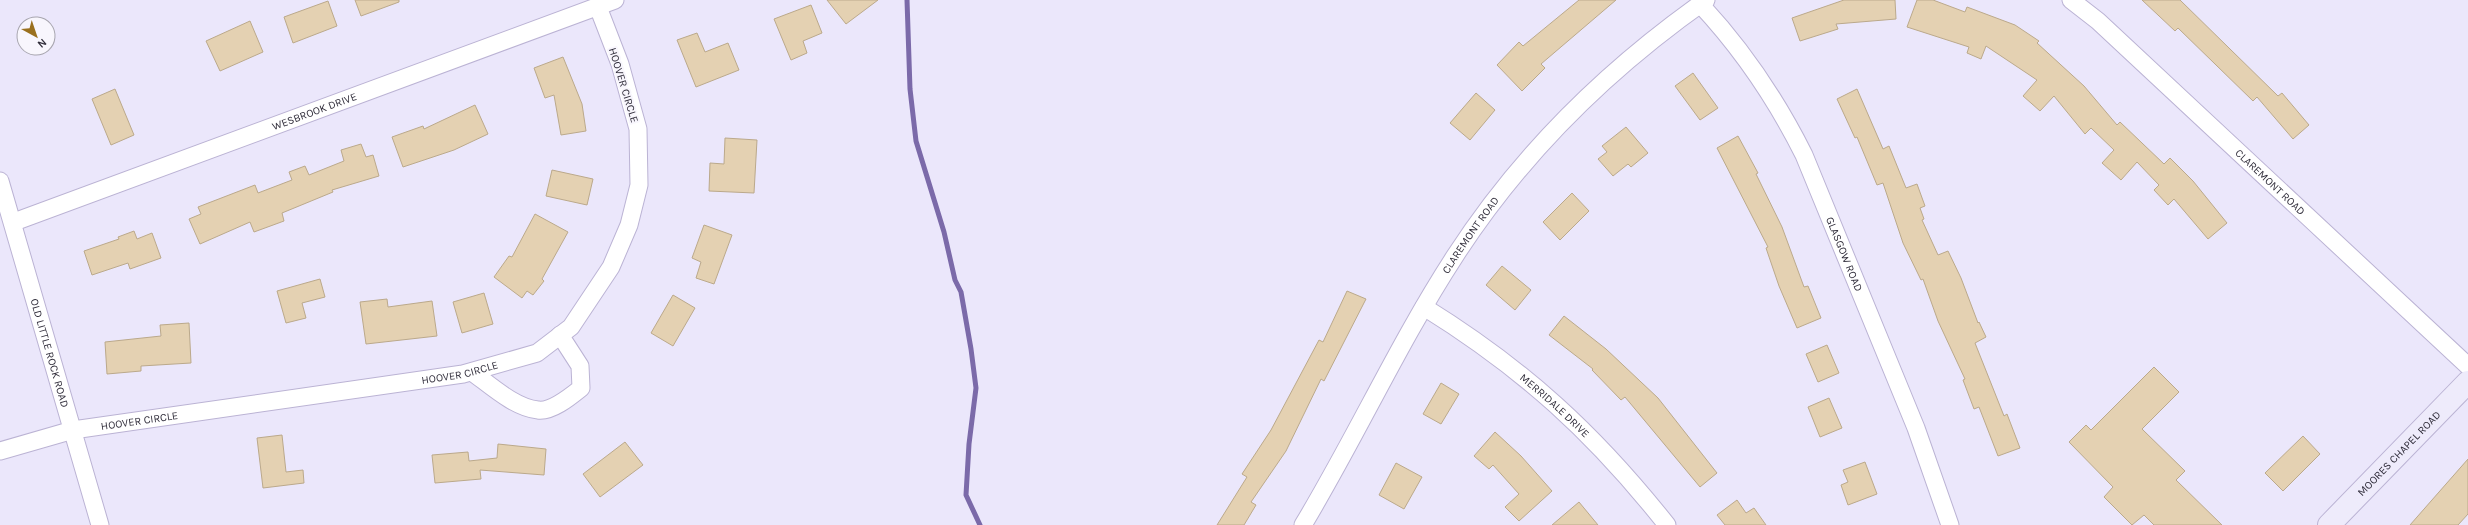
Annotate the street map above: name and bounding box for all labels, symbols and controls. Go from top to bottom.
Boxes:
north arrow [16,16,56,56]
text: N [35,36,49,51]
street label: HOOVER CIRCLE [606,46,641,124]
street label: WESBROOK DRIVE [270,90,358,133]
street label: CLAREMONT ROAD [2233,146,2308,218]
street label: CLAREMONT ROAD [1439,194,1502,276]
street label: GLASGOW ROAD [1823,215,1865,293]
street label: OLD LITTLE ROCK ROAD [28,297,71,409]
street label: HOOVER CIRCLE [421,358,500,387]
street label: MERRIDALE DRIVE [1517,371,1592,440]
street label: MOORES CHAPEL ROAD [2355,408,2443,499]
street label: HOOVER CIRCLE [100,409,179,433]

